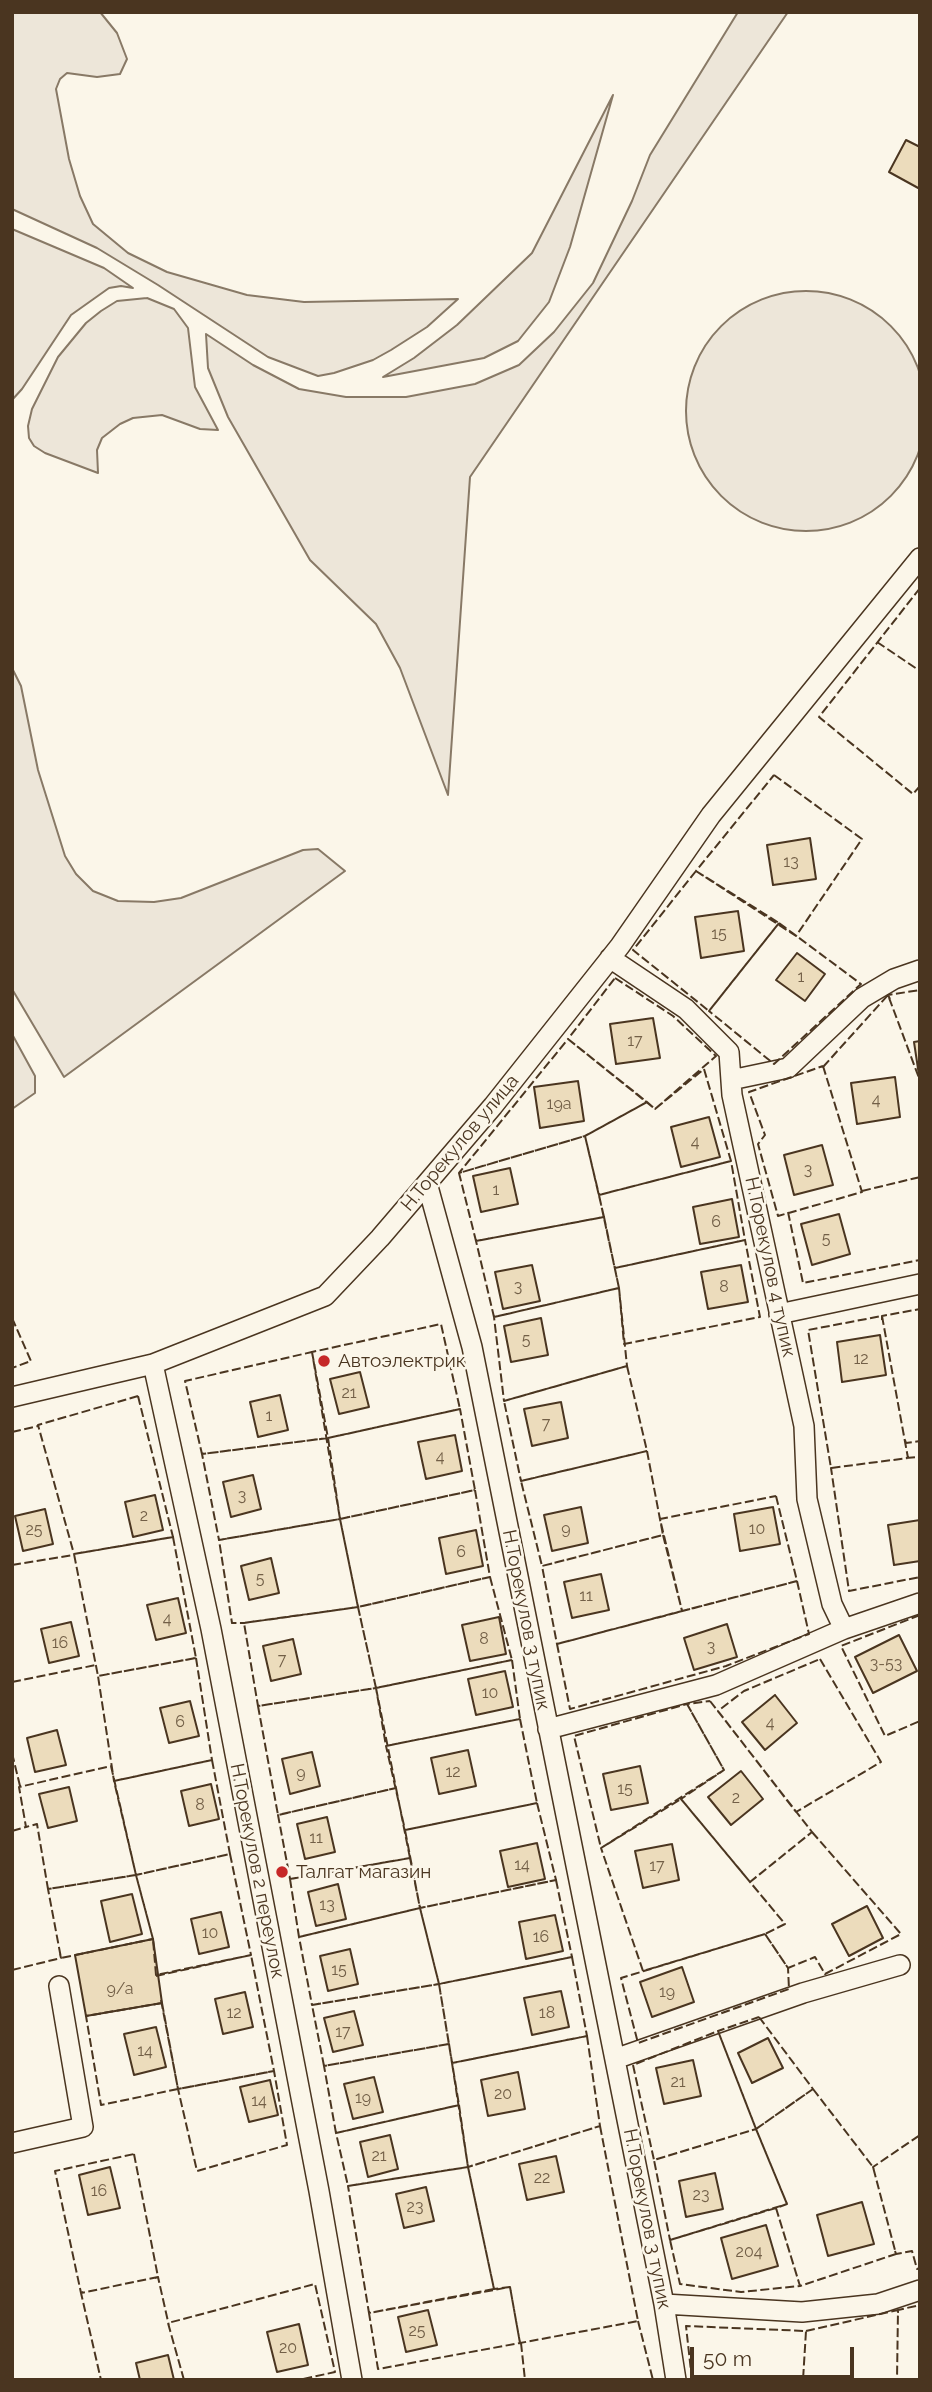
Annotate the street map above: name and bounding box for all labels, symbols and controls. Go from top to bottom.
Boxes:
house number: 13 [783,852,799,872]
house number: 15 [711,924,727,944]
house number: 1 [798,967,804,987]
house number: 17 [627,1031,643,1051]
street label: Н.Торекулов улица [396,1070,524,1216]
house number: 4 [872,1090,880,1110]
house number: 19а [547,1094,571,1114]
house number: 4 [691,1132,699,1152]
house number: 3 [804,1160,812,1180]
street label: Н.Торекулов 4 тупик [740,1175,800,1359]
house number: 1 [493,1180,499,1200]
house number: 6 [711,1212,721,1232]
house number: 5 [822,1229,830,1249]
house number: 3 [514,1277,522,1297]
house number: 8 [719,1277,729,1297]
house number: 5 [522,1330,530,1350]
house number: 12 [853,1349,869,1369]
place label: Автоэлектрик [338,1350,466,1372]
marker: Автоэлектрик [316,1353,332,1369]
house number: 21 [341,1383,357,1403]
house number: 1 [266,1406,272,1426]
house number: 7 [542,1414,550,1434]
house number: 4 [436,1447,444,1467]
house number: 3 [238,1486,246,1506]
house number: 2 [140,1506,148,1526]
house number: 9 [561,1519,571,1539]
house number: 10 [749,1519,765,1539]
house number: 25 [25,1520,43,1540]
street label: Н.Торекулов 3 тупик [497,1528,555,1712]
house number: 6 [456,1542,466,1562]
house number: 5 [256,1569,264,1589]
house number: 11 [579,1586,593,1606]
house number: 4 [163,1609,171,1629]
house number: 8 [479,1629,489,1649]
house number: 16 [52,1633,68,1653]
house number: 3 [707,1637,715,1657]
house number: 7 [278,1650,286,1670]
house number: 3-53 [870,1654,902,1674]
house number: 10 [482,1683,498,1703]
house number: 6 [175,1712,185,1732]
house number: 4 [766,1713,774,1733]
street label: Н.Торекулов 2 переулок [225,1761,289,1981]
house number: 12 [445,1762,461,1782]
house number: 9 [296,1763,306,1783]
house number: 15 [617,1779,633,1799]
house number: 2 [732,1788,740,1808]
house number: 8 [195,1795,205,1815]
house number: 11 [309,1828,323,1848]
house number: 14 [514,1855,530,1875]
house number: 17 [649,1856,665,1876]
place label: Талгат магазин [296,1861,431,1883]
marker: Талгат магазин [274,1864,290,1880]
house number: 13 [319,1895,335,1915]
house number: 10 [202,1923,218,1943]
house number: 16 [533,1927,549,1947]
house number: 15 [331,1960,347,1980]
house number: 9/а [106,1979,134,1999]
house number: 19 [659,1982,675,2002]
house number: 12 [226,2003,242,2023]
house number: 18 [539,2003,555,2023]
house number: 17 [335,2022,351,2042]
house number: 14 [137,2041,153,2061]
house number: 21 [670,2072,686,2092]
house number: 20 [494,2084,512,2104]
house number: 19 [355,2088,371,2108]
house number: 14 [251,2091,267,2111]
street label: Н.Торекулов 3 тупик [618,2127,676,2311]
house number: 21 [371,2146,387,2166]
house number: 22 [534,2168,550,2188]
house number: 16 [91,2181,107,2201]
house number: 23 [693,2185,709,2205]
house number: 23 [407,2197,423,2217]
house number: 204 [736,2242,762,2262]
house number: 25 [408,2321,426,2341]
scale bar [694,2332,858,2376]
house number: 20 [279,2338,297,2358]
text: 50 m [703,2346,752,2371]

